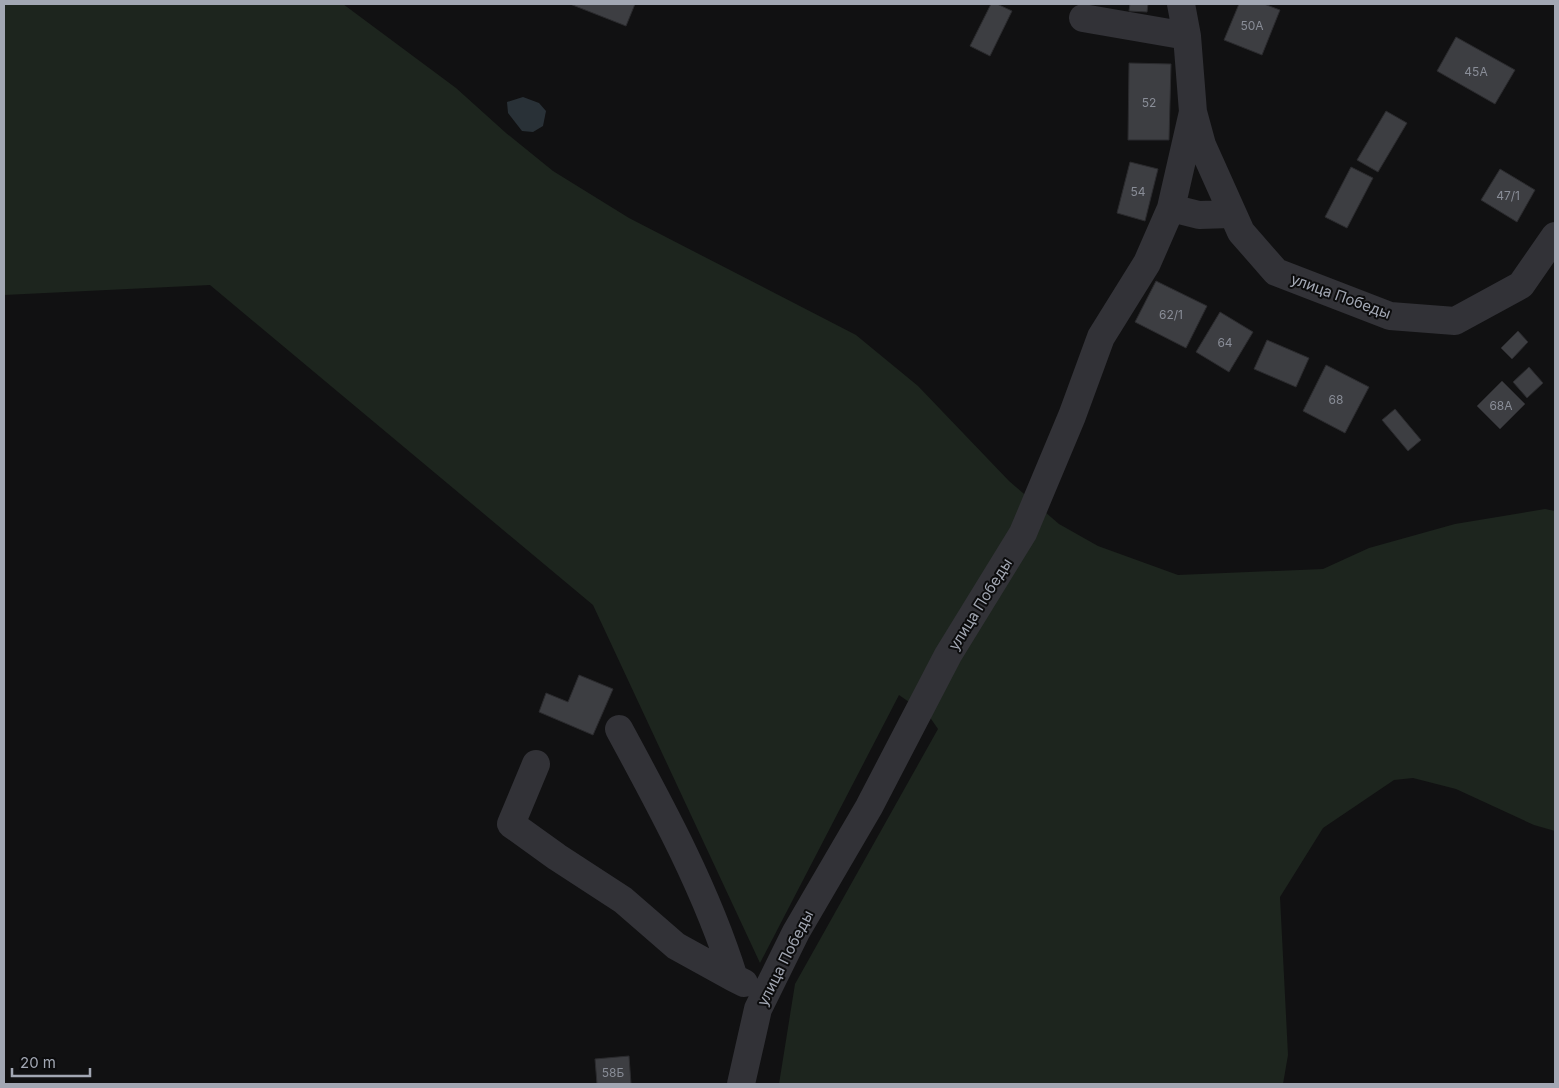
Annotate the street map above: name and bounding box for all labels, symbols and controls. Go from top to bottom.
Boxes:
house number: 50А [1240,18,1264,33]
house number: 45А [1464,64,1488,79]
house number: 52 [1142,95,1156,110]
house number: 54 [1130,184,1146,199]
house number: 47/1 [1496,188,1520,203]
street label: улица Победы [1288,269,1394,323]
house number: 62/1 [1159,307,1183,322]
house number: 64 [1217,335,1233,350]
house number: 68 [1329,392,1343,407]
house number: 68А [1489,398,1513,413]
street label: улица Победы [944,554,1016,654]
street label: улица Победы [753,907,817,1009]
scale bar [12,1046,90,1078]
text: 20 m [20,1053,56,1072]
house number: 58Б [602,1065,624,1080]

